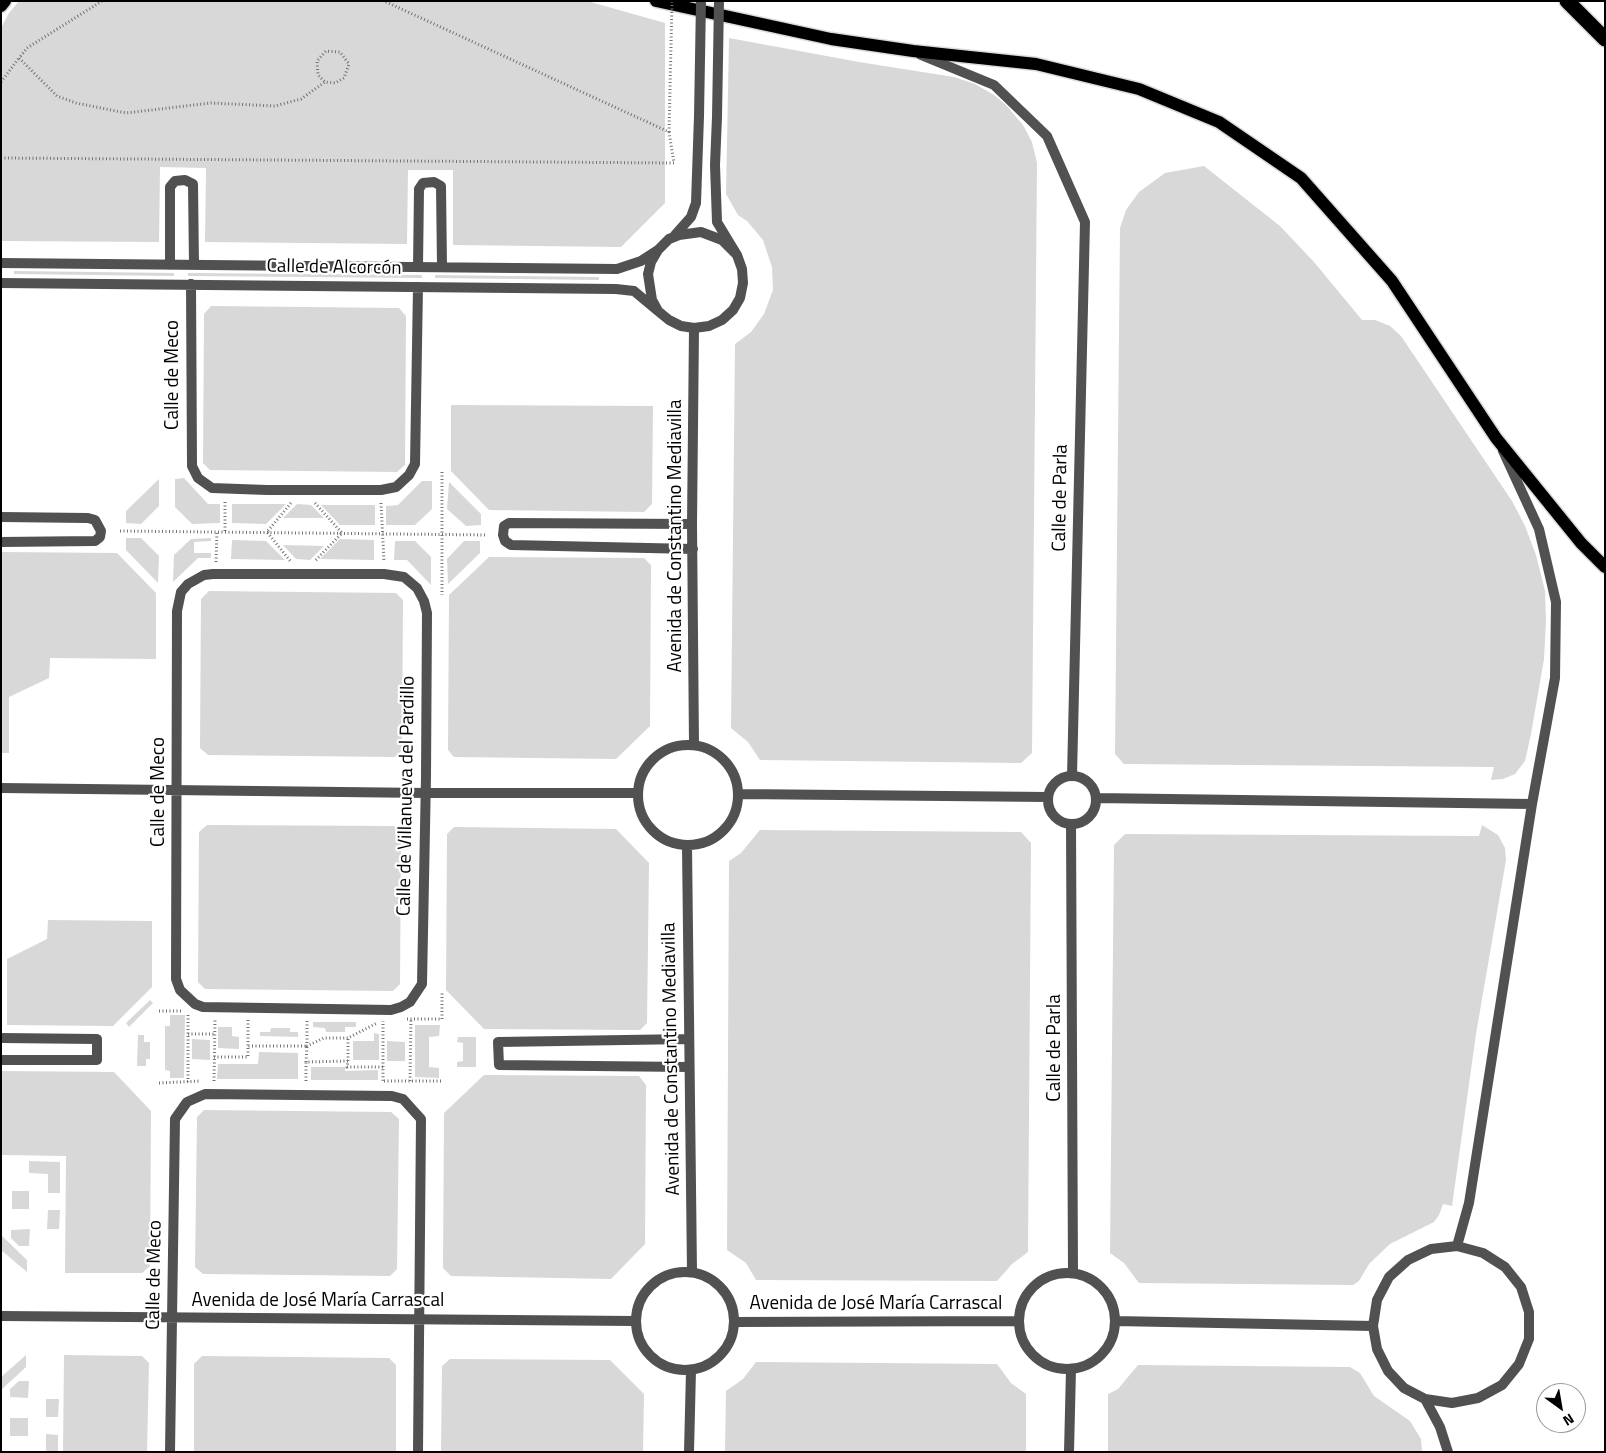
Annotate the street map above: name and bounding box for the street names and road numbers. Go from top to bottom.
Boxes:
street label: Calle de Alcorcón [266,255,402,281]
street label: Calle de Meco [162,320,184,430]
street label: Avenida de Constantino Mediavilla [665,400,687,672]
street label: Calle de Parla [1049,444,1073,552]
street label: Calle de Villanueva del Pardillo [394,676,420,916]
street label: Calle de Meco [148,737,170,847]
street label: Avenida de Constantino Mediavilla [658,922,686,1196]
street label: Calle de Parla [1044,994,1066,1102]
street label: Calle de Meco [143,1220,167,1330]
street label: Avenida de José María Carrascal [192,1290,444,1312]
street label: Avenida de José María Carrascal [750,1293,1002,1315]

